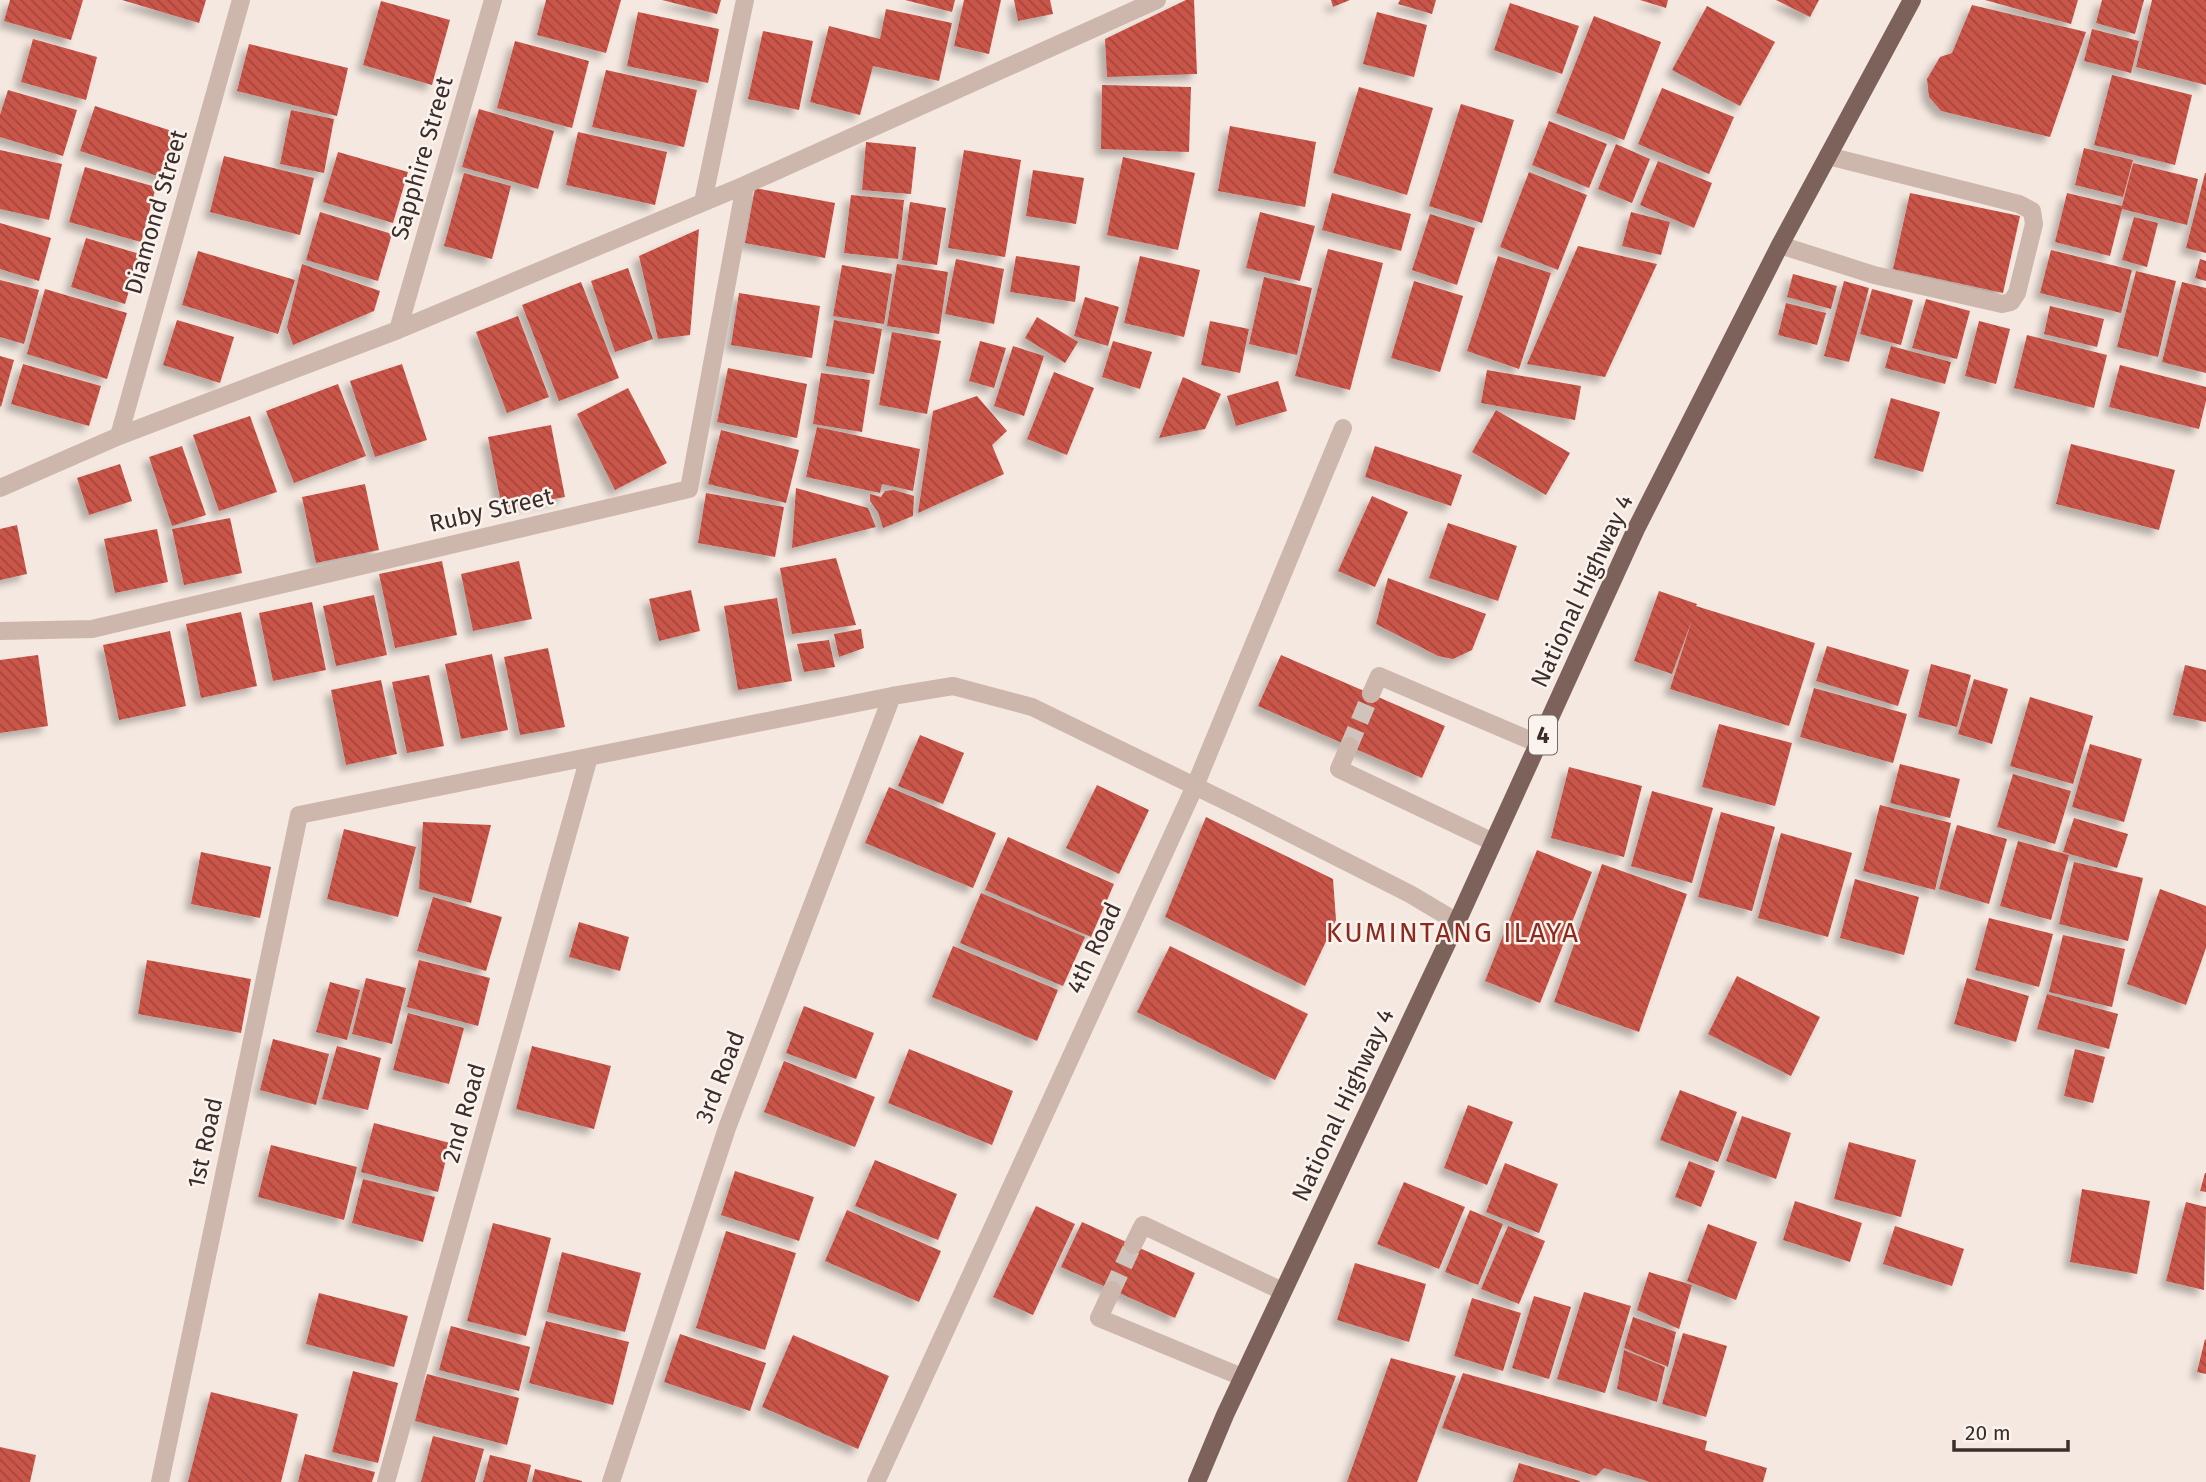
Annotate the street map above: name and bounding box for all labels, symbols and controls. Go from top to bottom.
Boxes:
street label: Sapphire Street [385,73,459,243]
street label: Diamond Street [119,126,193,297]
street label: Ruby Street [426,482,556,538]
street label: National Highway 4 [1525,490,1639,692]
road number: 4 [1529,716,1557,754]
street label: 4th Road [1061,898,1127,998]
district label: KUMINTANG ILAYA [1326,916,1580,949]
street label: National Highway 4 [1286,1004,1400,1206]
street label: 3rd Road [690,1027,750,1127]
street label: 2nd Road [436,1060,492,1166]
street label: 1st Road [182,1095,228,1191]
scale bar [1954,1408,2068,1452]
text: 20 m [1965,1420,2011,1446]

